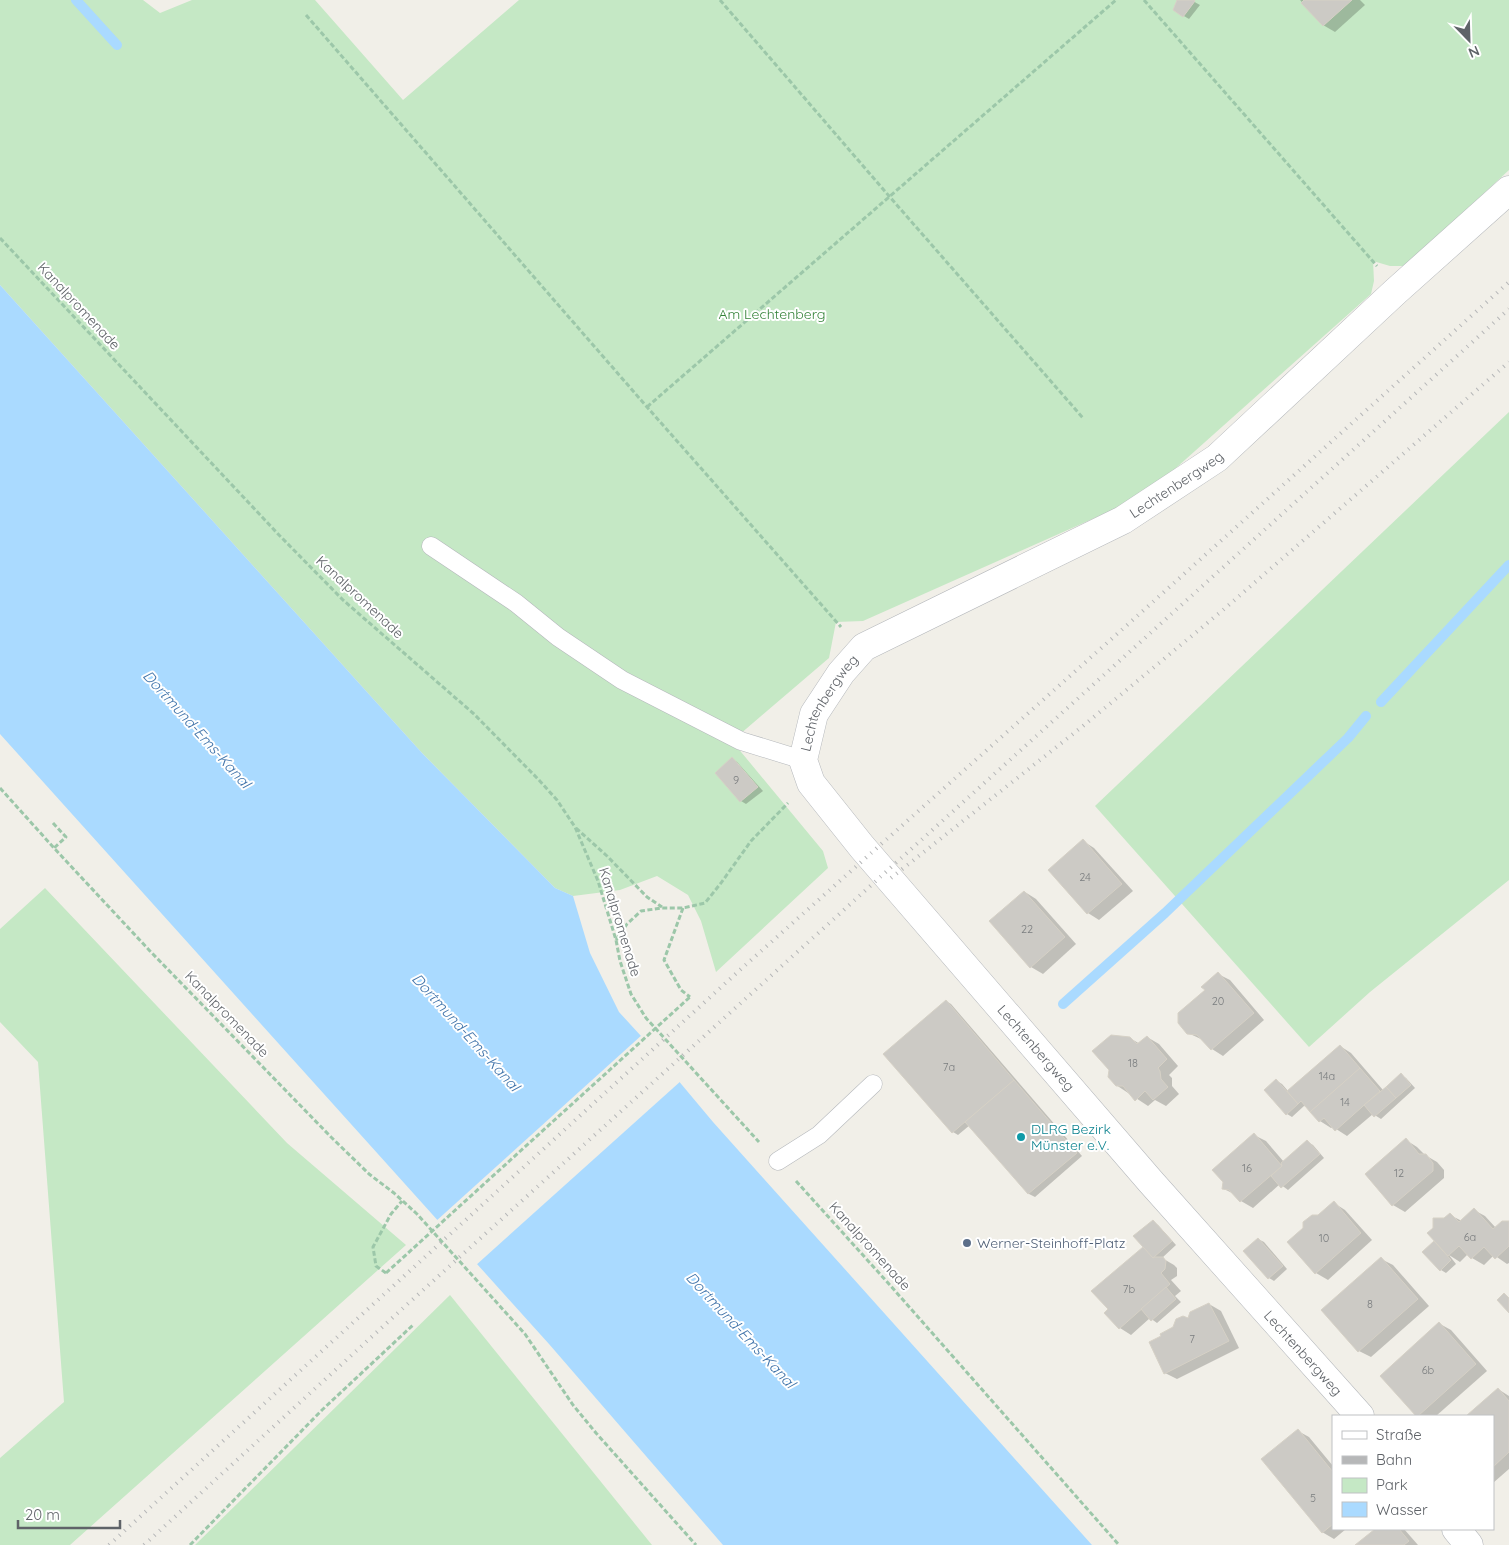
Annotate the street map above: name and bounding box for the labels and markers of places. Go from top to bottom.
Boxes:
place label: DLRG Bezirk Münster e.V. [1031,1120,1111,1154]
marker: DLRG Bezirk Münster e.V. [1015,1131,1027,1143]
place label: Werner-Steinhoff-Platz [977,1234,1126,1252]
marker: Werner-Steinhoff-Platz [961,1237,973,1249]

